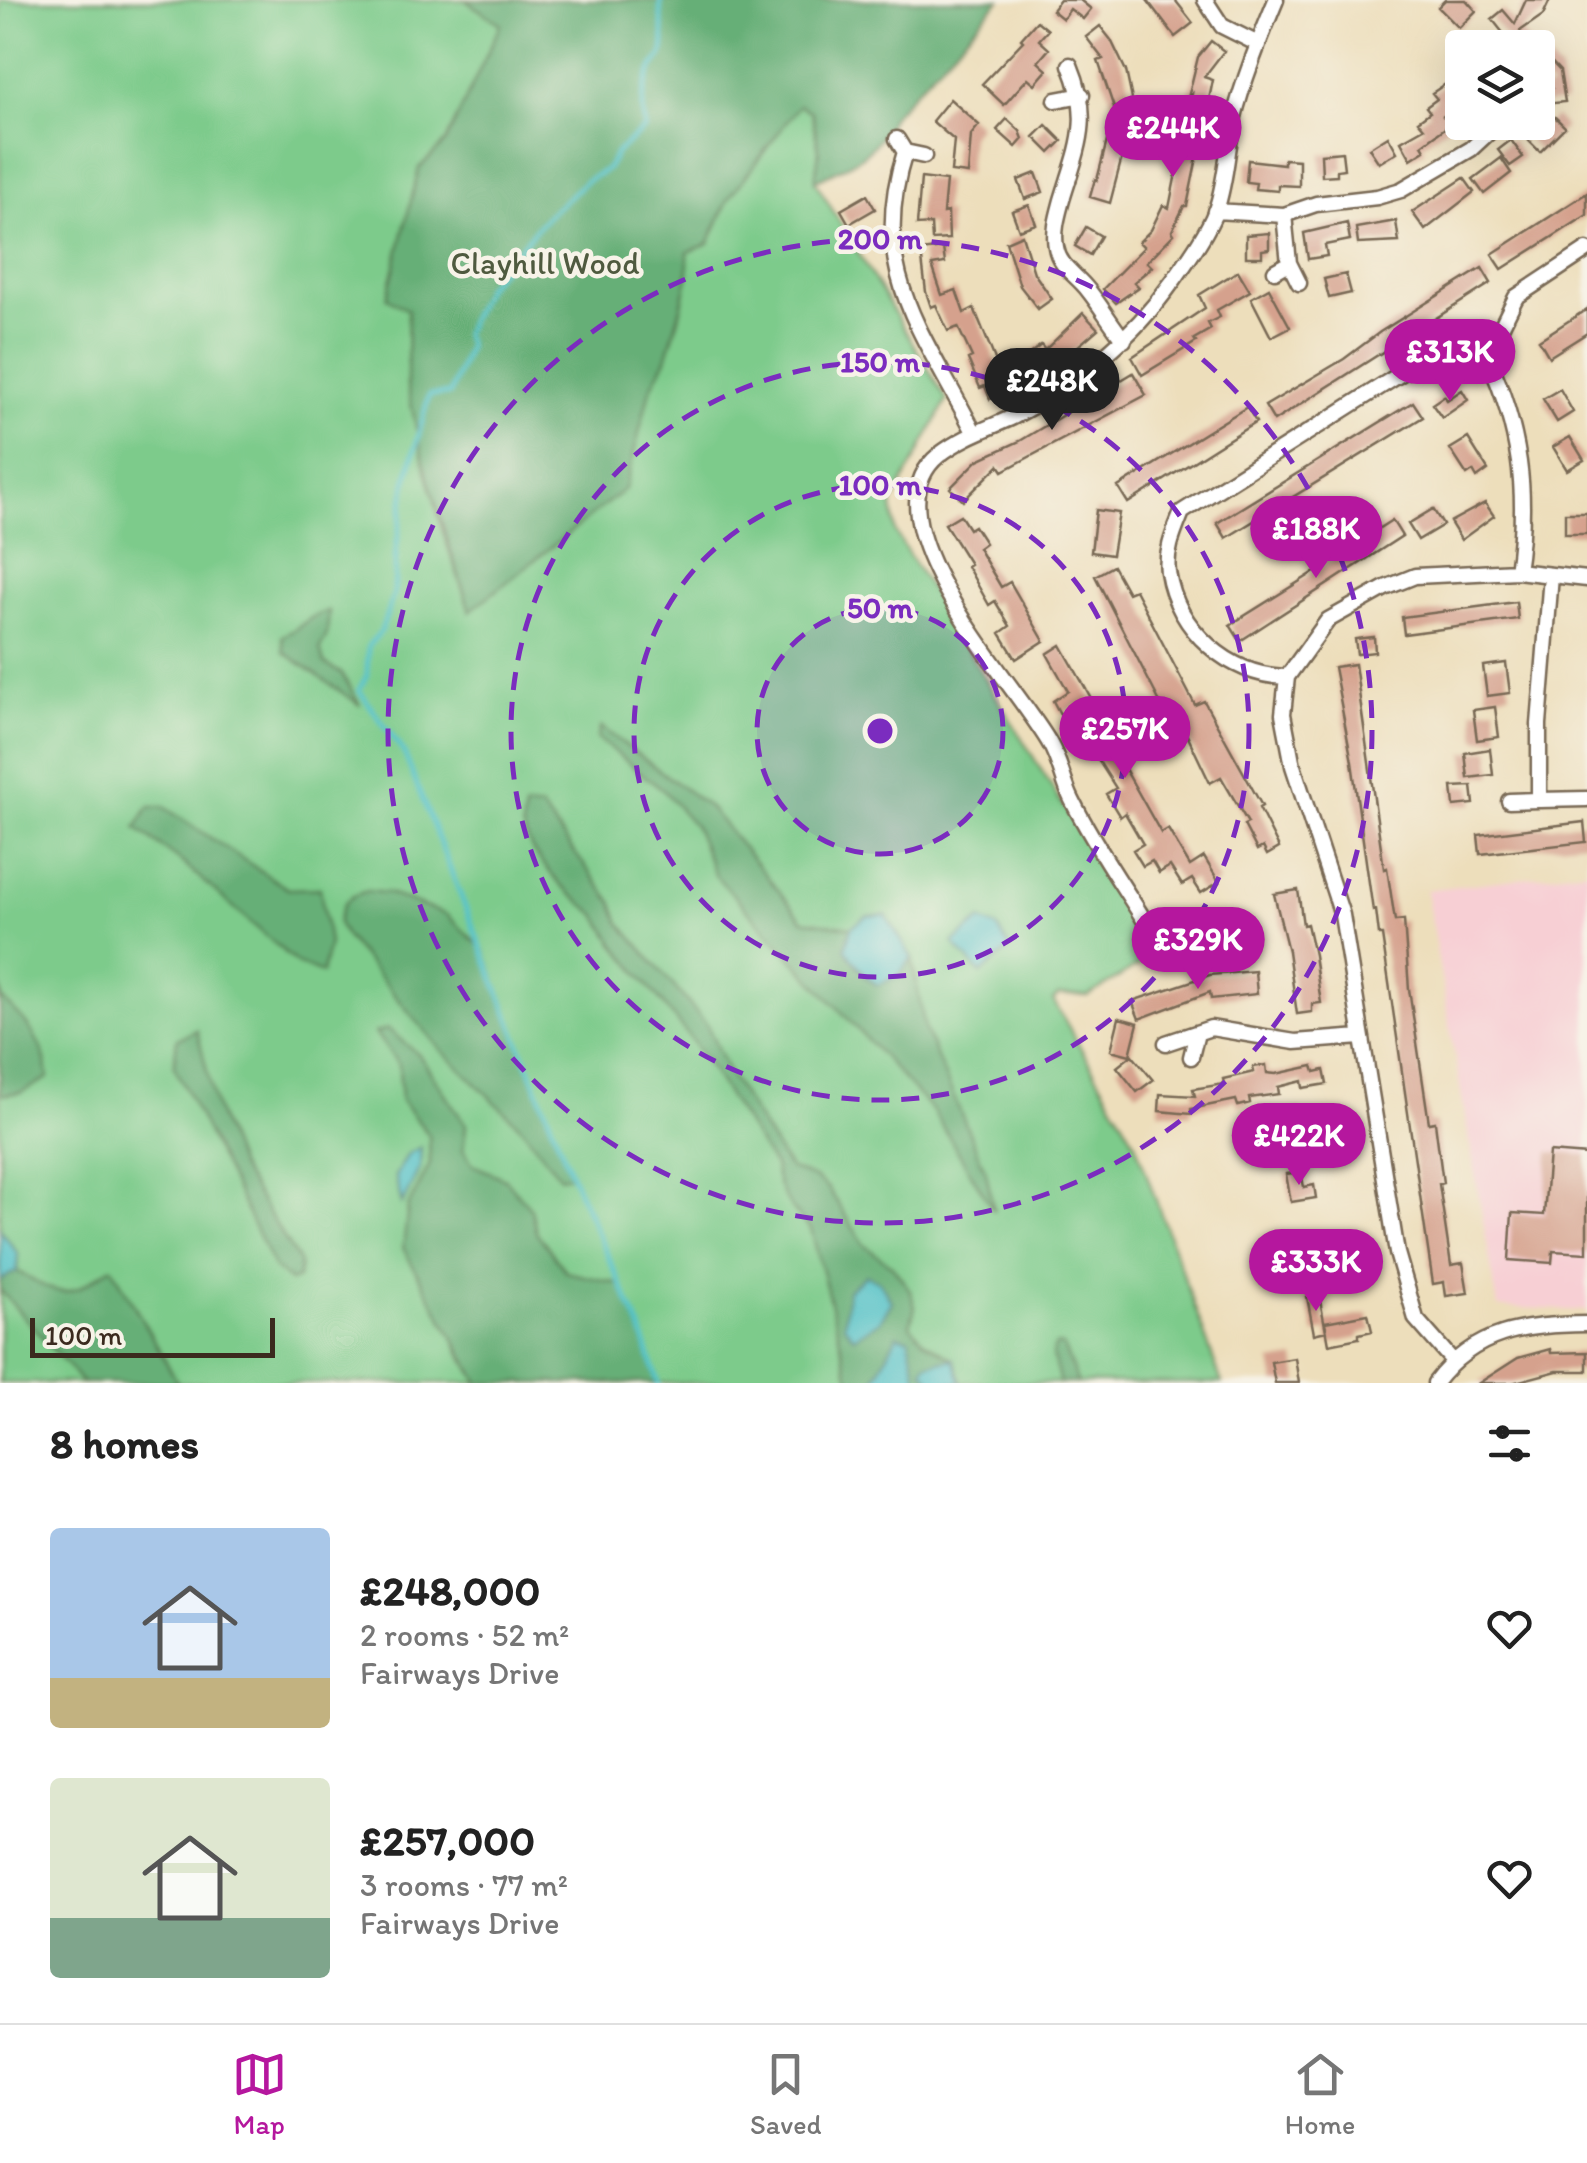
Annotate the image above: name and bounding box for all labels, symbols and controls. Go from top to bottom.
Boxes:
map controls [1445,30,1555,140]
button: layers [1445,30,1555,140]
pin: £244K [1103,95,1243,180]
text: £244K [1127,108,1219,146]
text: 200 m [838,220,923,257]
park label: Clayhill Wood [450,244,640,282]
pin: £313K [1380,319,1520,404]
text: £313K [1406,332,1494,370]
text: 150 m [840,343,921,380]
pin: £248K [982,348,1122,433]
text: £248K [1006,361,1098,399]
text: 100 m [839,466,922,503]
pin: £188K [1246,496,1386,581]
text: £188K [1272,509,1360,547]
text: 50 m [847,589,914,626]
pin: £257K [1055,696,1195,781]
text: £257K [1081,709,1169,747]
centre of rings [862,713,898,749]
pin: £329K [1128,907,1268,992]
text: £329K [1154,920,1242,958]
pin: £422K [1229,1103,1369,1188]
text: £422K [1254,1116,1344,1154]
pin: £333K [1246,1229,1386,1314]
text: £333K [1271,1242,1361,1280]
scale bar [30,1313,275,1358]
text: 100 m [45,1318,122,1352]
icon: filters [1482,1416,1537,1471]
text: 8 homes [50,1418,199,1469]
text: £248,000 [360,1565,540,1616]
icon: home [130,1568,250,1688]
icon: heart [1482,1601,1537,1656]
text: 2 rooms · 52 m² [360,1616,569,1654]
text: Fairways Drive [360,1654,559,1692]
text: £257,000 [360,1815,535,1866]
icon: home [130,1818,250,1938]
icon: heart [1482,1851,1537,1906]
text: 3 rooms · 77 m² [360,1866,568,1904]
text: Fairways Drive [360,1904,559,1942]
tab: Map [232,2047,287,2141]
tab: Saved [750,2047,821,2141]
tab: Home [1285,2047,1355,2141]

